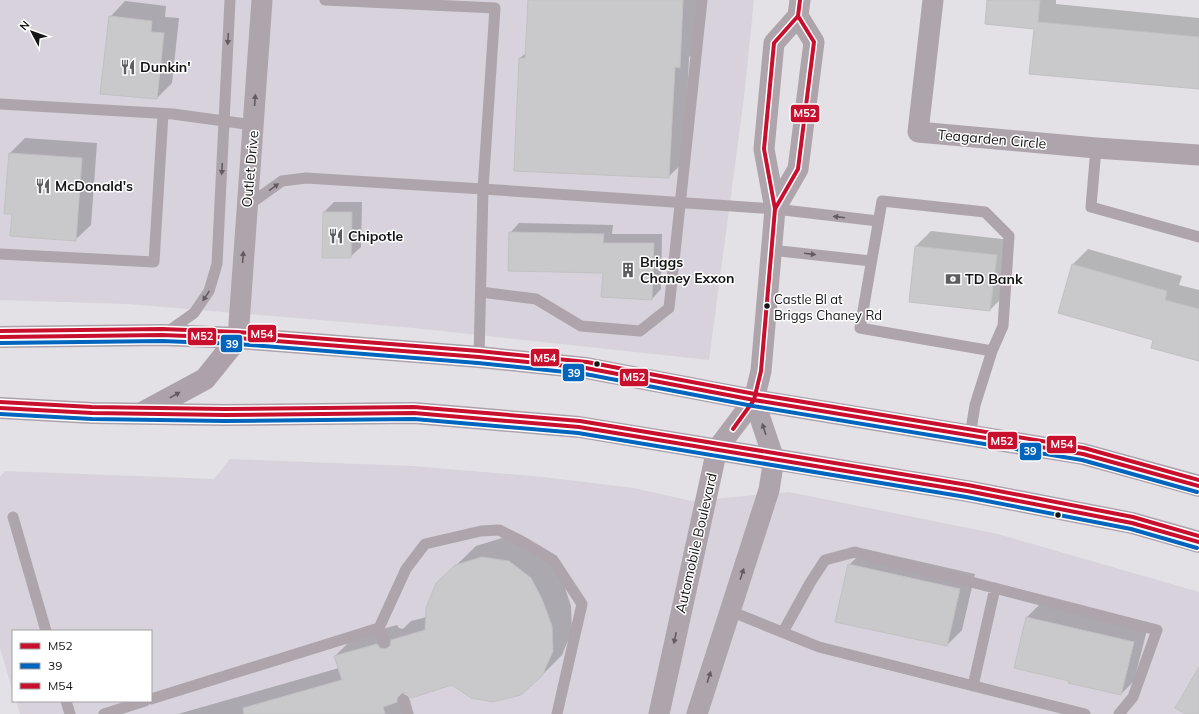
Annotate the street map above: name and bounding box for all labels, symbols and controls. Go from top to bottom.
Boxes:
north arrow [12,12,52,52]
text: N [16,18,32,33]
one-way arrow [225,33,231,46]
restaurant icon: Dunkin' [119,58,137,76]
place label: Dunkin' [140,58,191,76]
one-way arrow [252,94,259,106]
line badge: M52 [790,104,820,123]
text: M52 [794,106,817,120]
street label: Teagarden Circle [937,125,1047,153]
street label: Outlet Drive [238,130,262,208]
one-way arrow [218,163,225,175]
restaurant icon: McDonald's [34,177,52,195]
place label: McDonald's [55,177,133,195]
one-way arrow [269,183,279,191]
one-way arrow [833,213,845,220]
restaurant icon: Chipotle [327,227,345,245]
place label: Chipotle [348,227,404,245]
one-way arrow [240,251,247,263]
one-way arrow [804,251,816,257]
place label: Briggs Chaney Exxon [640,253,734,287]
building icon: Briggs Chaney Exxon [619,261,637,279]
bank icon: TD Bank [944,270,962,288]
place label: TD Bank [965,270,1023,288]
one-way arrow [202,291,209,302]
place label: Castle Bl at Briggs Chaney Rd [774,291,882,323]
marker: Castle Bl at Briggs Chaney Rd [762,301,772,311]
line badge: M54 [247,324,277,343]
line badge: M52 [187,327,217,346]
text: M54 [251,327,274,341]
text: M52 [191,329,214,343]
line badge: 39 [220,334,243,353]
text: 39 [225,337,239,351]
line badge: M54 [530,348,560,367]
text: M54 [534,351,557,365]
unlabelled marker [592,359,602,369]
line badge: 39 [562,363,585,382]
text: 39 [567,366,581,380]
line badge: M52 [619,368,649,387]
text: M52 [623,370,646,384]
one-way arrow [169,392,180,398]
one-way arrow [761,423,767,435]
line badge: M52 [987,431,1018,450]
text: M52 [991,434,1014,448]
line badge: M54 [1046,435,1077,454]
text: M54 [1051,437,1074,451]
line badge: 39 [1019,442,1042,461]
text: 39 [1023,444,1037,458]
street label: Automobile Boulevard [671,471,721,615]
unlabelled marker [1053,510,1063,520]
one-way arrow [739,567,745,579]
legend [12,630,152,702]
one-way arrow [672,632,678,644]
text: M52 [48,638,73,653]
text: 39 [48,658,62,673]
one-way arrow [706,670,712,682]
text: M54 [48,678,73,693]

